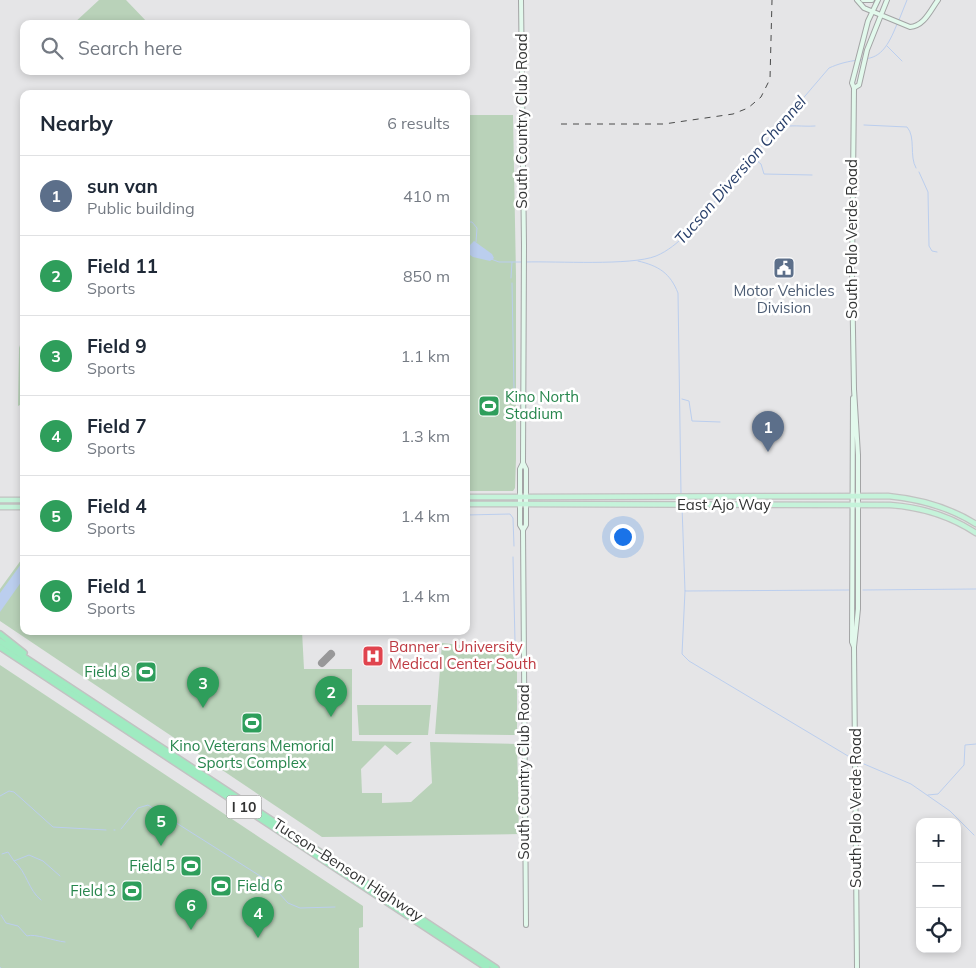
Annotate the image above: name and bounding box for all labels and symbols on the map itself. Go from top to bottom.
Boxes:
street label: South Country Club Road [512,33,531,209]
water label: Tucson Diversion Channel [670,91,810,248]
street label: South Palo Verde Road [842,159,861,319]
public building icon: Motor Vehicles Division [772,256,796,280]
place label: Motor Vehicles Division [733,281,835,317]
place label: Kino North Stadium [505,387,579,423]
sports icon: Kino North Stadium [477,394,501,418]
pin: 1 [752,411,784,452]
street label: East Ajo Way [677,495,771,514]
your location [610,524,636,550]
place label: Banner - University Medical Center South [389,637,536,673]
hospital icon: Banner - University Medical Center South [361,644,385,668]
sports icon: Field 8 [134,660,158,684]
place label: Field 8 [84,662,130,681]
pin: 3 [187,667,219,708]
pin: 2 [315,676,347,717]
street label: South Country Club Road [514,684,533,860]
sports icon: Kino Veterans Memorial Sports Complex [240,711,264,735]
street label: South Palo Verde Road [846,728,865,888]
place label: Kino Veterans Memorial Sports Complex [170,736,334,772]
road number: I 10 [226,796,262,819]
pin: 5 [145,805,177,846]
street label: Tucson–Benson Highway [270,814,427,925]
sports icon: Field 5 [179,854,203,878]
place label: Field 5 [129,856,175,875]
sports icon: Field 6 [209,874,233,898]
place label: Field 6 [237,876,283,895]
sports icon: Field 3 [120,879,144,903]
place label: Field 3 [70,881,116,900]
pin: 6 [175,889,207,930]
pin: 4 [242,897,274,938]

